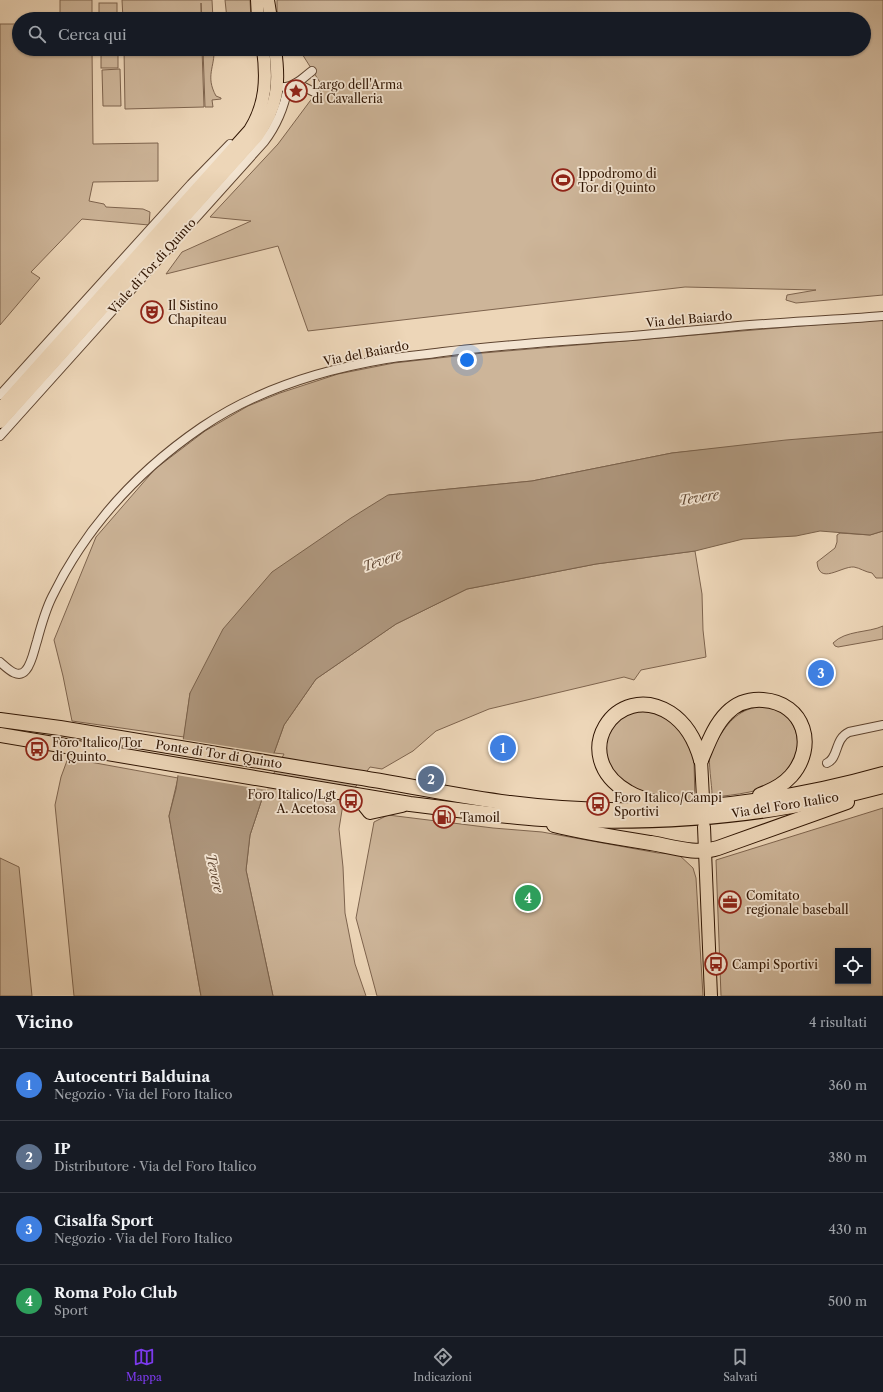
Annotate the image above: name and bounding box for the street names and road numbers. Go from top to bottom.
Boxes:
street label: Viale di Tor di Quinto [104,215,199,318]
street label: Via del Baiardo [644,308,733,330]
street label: Via del Baiardo [321,337,410,369]
street label: Ponte di Tor di Quinto [155,737,283,771]
street label: Via del Foro Italico [729,789,840,821]

